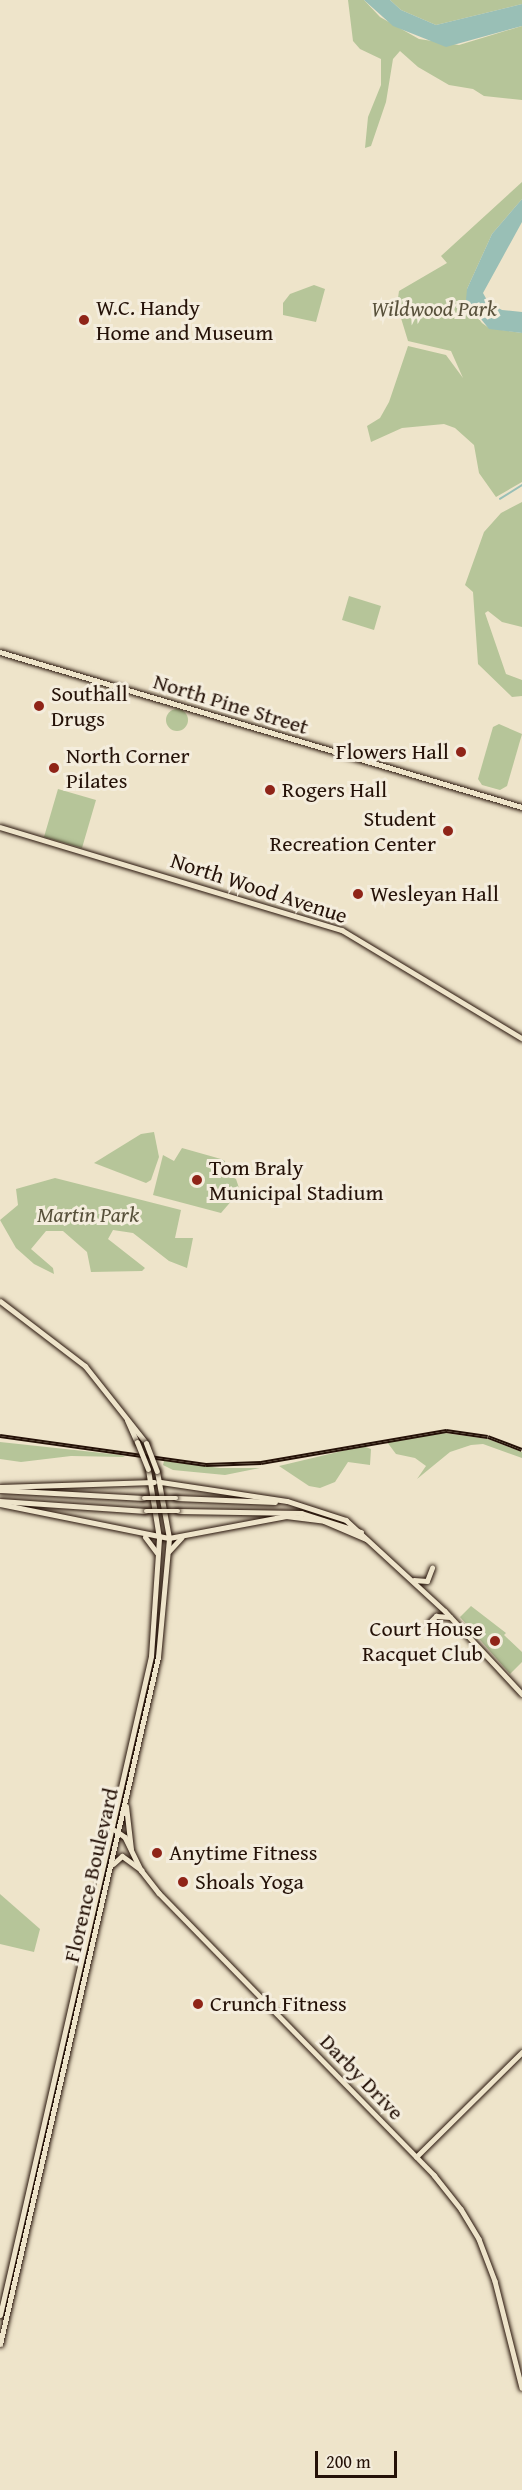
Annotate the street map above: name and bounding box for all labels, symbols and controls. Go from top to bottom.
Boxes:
place label: W.C. Handy Home and Museum [96,294,273,346]
park label: Wildwood Park [371,296,497,322]
marker: W.C. Handy Home and Museum [77,313,91,327]
street label: North Pine Street [150,668,312,740]
place label: Southall Drugs [51,680,128,732]
marker: Southall Drugs [32,699,46,713]
place label: Flowers Hall [336,739,449,765]
place label: North Corner Pilates [66,742,190,794]
marker: Flowers Hall [454,745,468,759]
marker: North Corner Pilates [47,761,61,775]
place label: Rogers Hall [282,777,387,803]
marker: Rogers Hall [263,783,277,797]
place label: Student Recreation Center [270,805,436,856]
marker: Student Recreation Center [441,824,455,838]
street label: North Wood Avenue [167,847,351,929]
place label: Wesleyan Hall [370,881,499,907]
marker: Wesleyan Hall [351,887,365,901]
place label: Tom Braly Municipal Stadium [209,1154,383,1206]
marker: Tom Braly Municipal Stadium [190,1173,204,1187]
park label: Martin Park [37,1202,139,1228]
place label: Court House Racquet Club [362,1615,483,1666]
marker: Court House Racquet Club [488,1634,502,1648]
street label: Florence Boulevard [58,1785,124,1965]
place label: Anytime Fitness [169,1840,318,1866]
marker: Anytime Fitness [150,1846,164,1860]
place label: Shoals Yoga [195,1869,304,1895]
marker: Shoals Yoga [176,1875,190,1889]
place label: Crunch Fitness [210,1991,347,2017]
marker: Crunch Fitness [191,1997,205,2011]
street label: Darby Drive [315,2028,409,2126]
scale bar [318,2439,400,2477]
text: 200 m [326,2448,371,2475]

